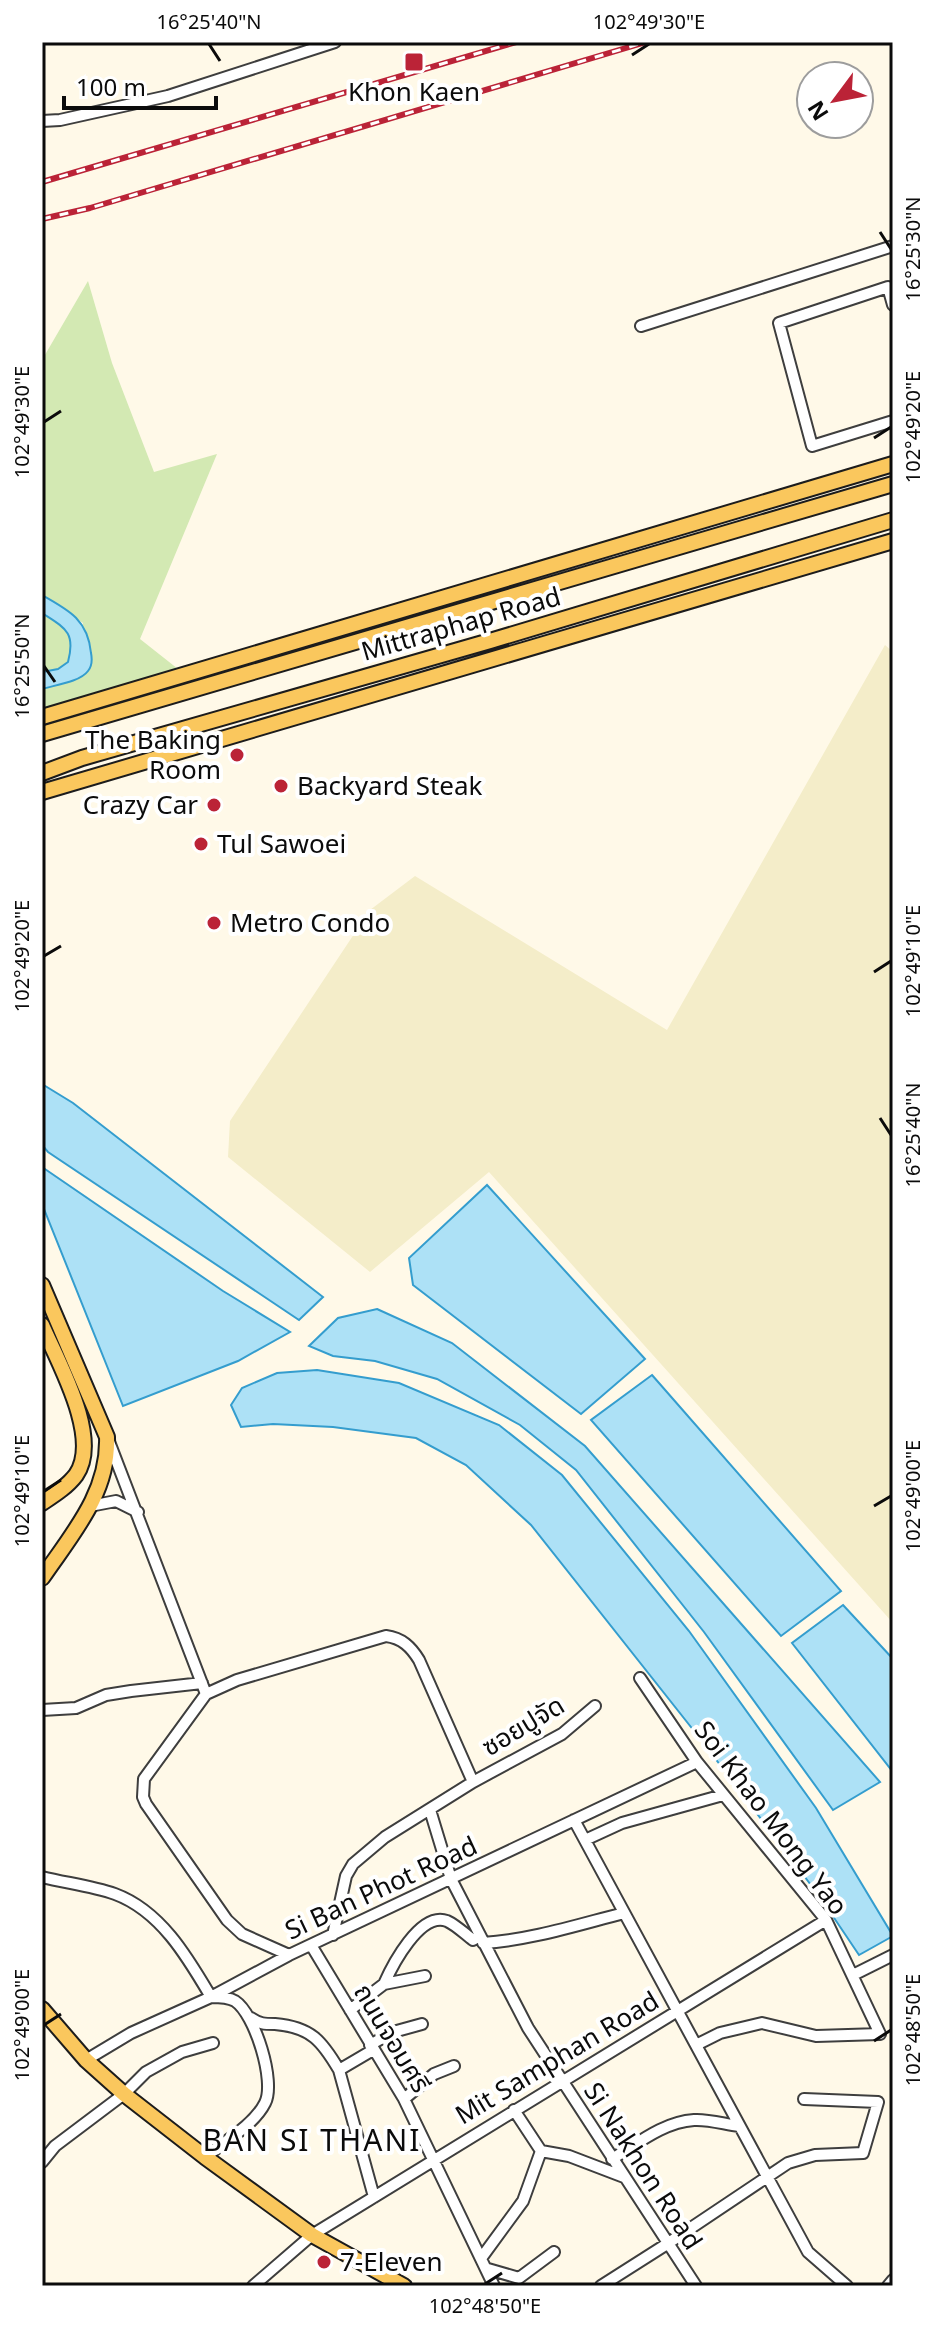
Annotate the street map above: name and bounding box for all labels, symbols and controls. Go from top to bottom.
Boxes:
text: 16°25'40"N [156,8,262,38]
text: 102°49'30"E [593,8,705,38]
marker: Khon Kaen [403,51,425,73]
scale bar [64,60,216,110]
north arrow [795,60,875,140]
text: 100 m [76,71,146,107]
place label: Khon Kaen [348,73,480,113]
text: N [801,93,838,126]
text: 16°25'30"N [899,196,929,302]
text: 102°49'30"E [8,366,38,478]
text: 102°49'20"E [899,371,929,483]
street label: Mittraphap Road [357,577,566,673]
text: 16°25'50"N [8,613,38,719]
place label: The Baking Room [85,721,221,791]
marker: The Baking Room [228,746,246,764]
place label: Backyard Steak [297,767,483,807]
marker: Backyard Steak [272,777,290,795]
place label: Crazy Car [83,786,198,826]
marker: Crazy Car [205,796,223,814]
place label: Tul Sawoei [217,825,346,865]
marker: Tul Sawoei [192,835,210,853]
text: 102°49'20"E [8,900,38,1012]
place label: Metro Condo [230,904,390,944]
text: 102°49'10"E [899,905,929,1017]
marker: Metro Condo [205,914,223,932]
text: 16°25'40"N [899,1082,929,1188]
text: 102°49'10"E [8,1435,38,1547]
text: 102°49'00"E [899,1440,929,1552]
street label: ซอยปูจัด [474,1686,573,1767]
street label: Soi Khao Mong Yao [684,1713,857,1924]
street label: Si Ban Phot Road [279,1827,484,1951]
text: 102°49'00"E [8,1969,38,2081]
text: 102°48'50"E [899,1974,929,2086]
street label: ถนนจอมศรี [343,1976,440,2101]
street label: Mit Samphan Road [448,1982,667,2136]
street label: Si Nakhon Road [573,2075,712,2258]
district label: BAN SI THANI [203,2119,421,2165]
place label: 7-Eleven [340,2243,443,2283]
marker: 7-Eleven [315,2253,333,2271]
text: 102°48'50"E [429,2292,541,2322]

